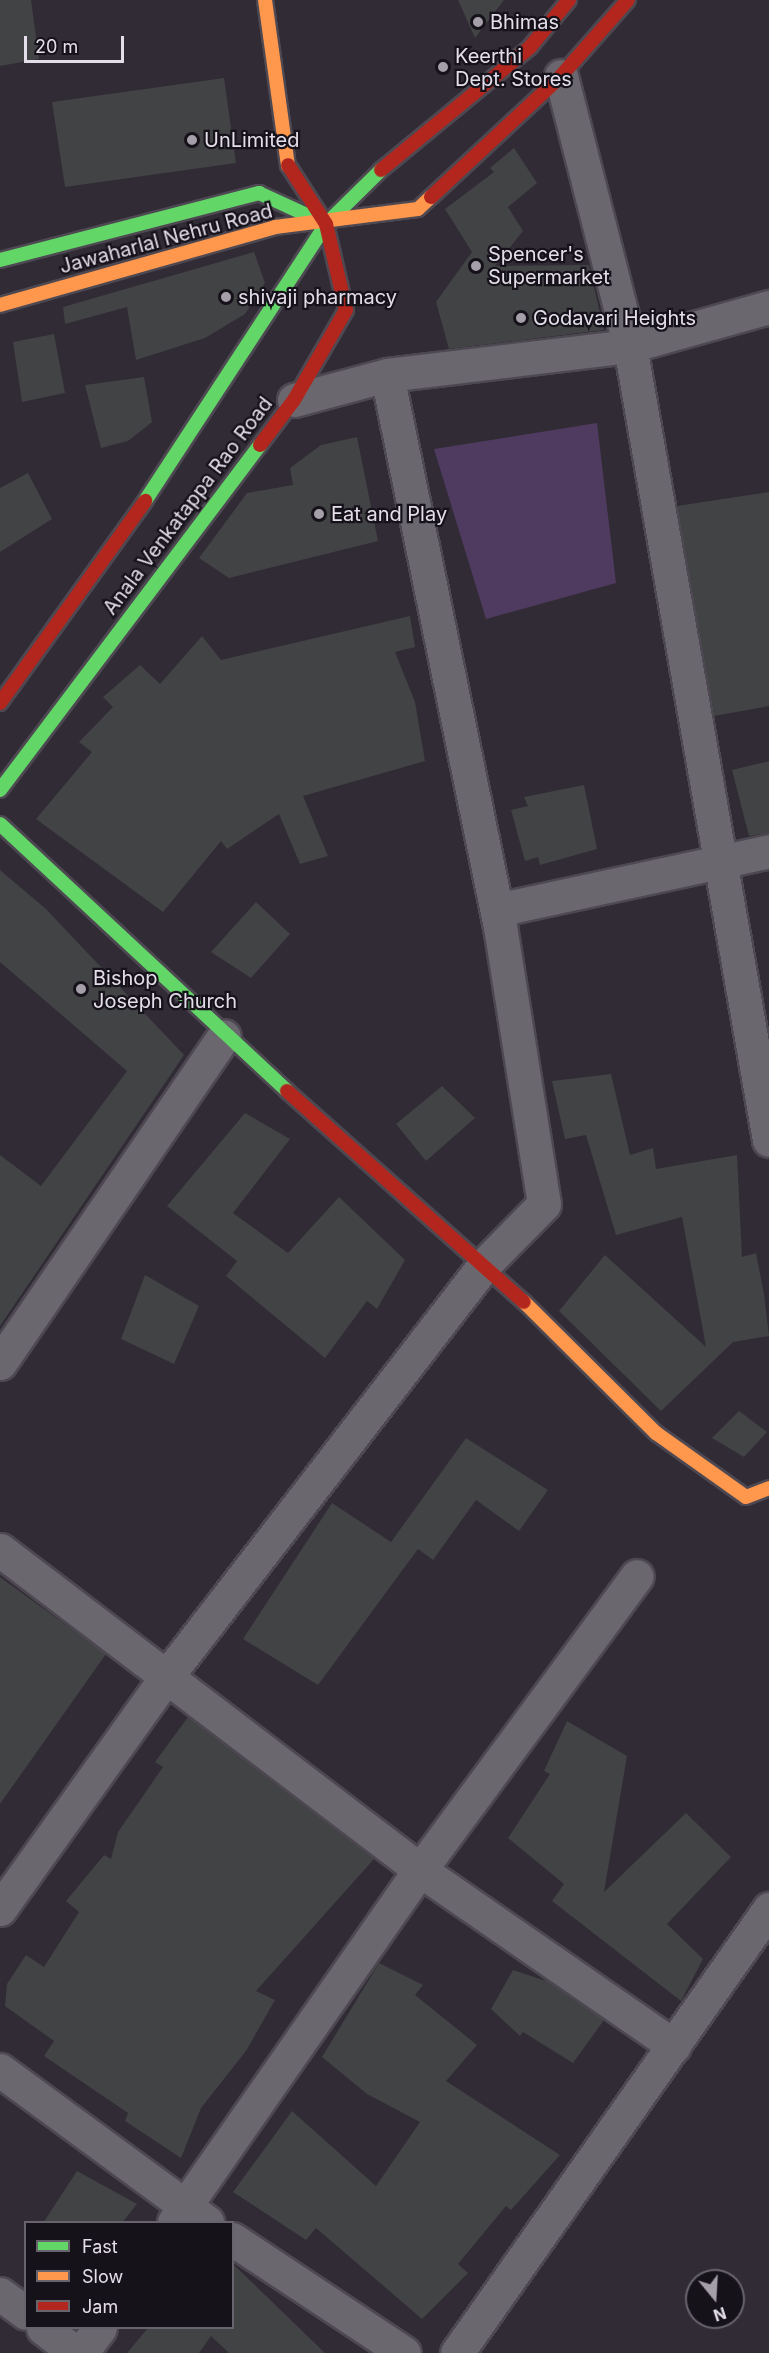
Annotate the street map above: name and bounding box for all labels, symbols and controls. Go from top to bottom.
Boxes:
place label: Bhimas [490,10,559,34]
marker: Bhimas [471,15,485,29]
scale bar [27,24,128,62]
text: 20 m [35,36,78,57]
place label: Keerthi Dept. Stores [455,44,572,91]
marker: Keerthi Dept. Stores [436,60,450,74]
place label: UnLimited [204,128,299,152]
marker: UnLimited [185,133,199,147]
street label: Jawaharlal Nehru Road [57,199,275,279]
place label: Spencer's Supermarket [488,243,610,290]
marker: Spencer's Supermarket [469,259,483,273]
place label: shivaji pharmacy [238,285,397,309]
marker: shivaji pharmacy [219,290,233,304]
place label: Godavari Heights [533,306,696,330]
marker: Godavari Heights [514,311,528,325]
street label: Anala Venkatappa Rao Road [98,392,278,620]
place label: Eat and Play [331,502,447,526]
marker: Eat and Play [312,507,326,521]
place label: Bishop Joseph Church [93,966,237,1013]
marker: Bishop Joseph Church [74,982,88,996]
legend [24,2221,234,2329]
text: Fast [82,2236,118,2257]
text: Slow [82,2266,123,2287]
north arrow [685,2269,745,2329]
text: Jam [82,2296,118,2317]
text: N [711,2303,729,2326]

